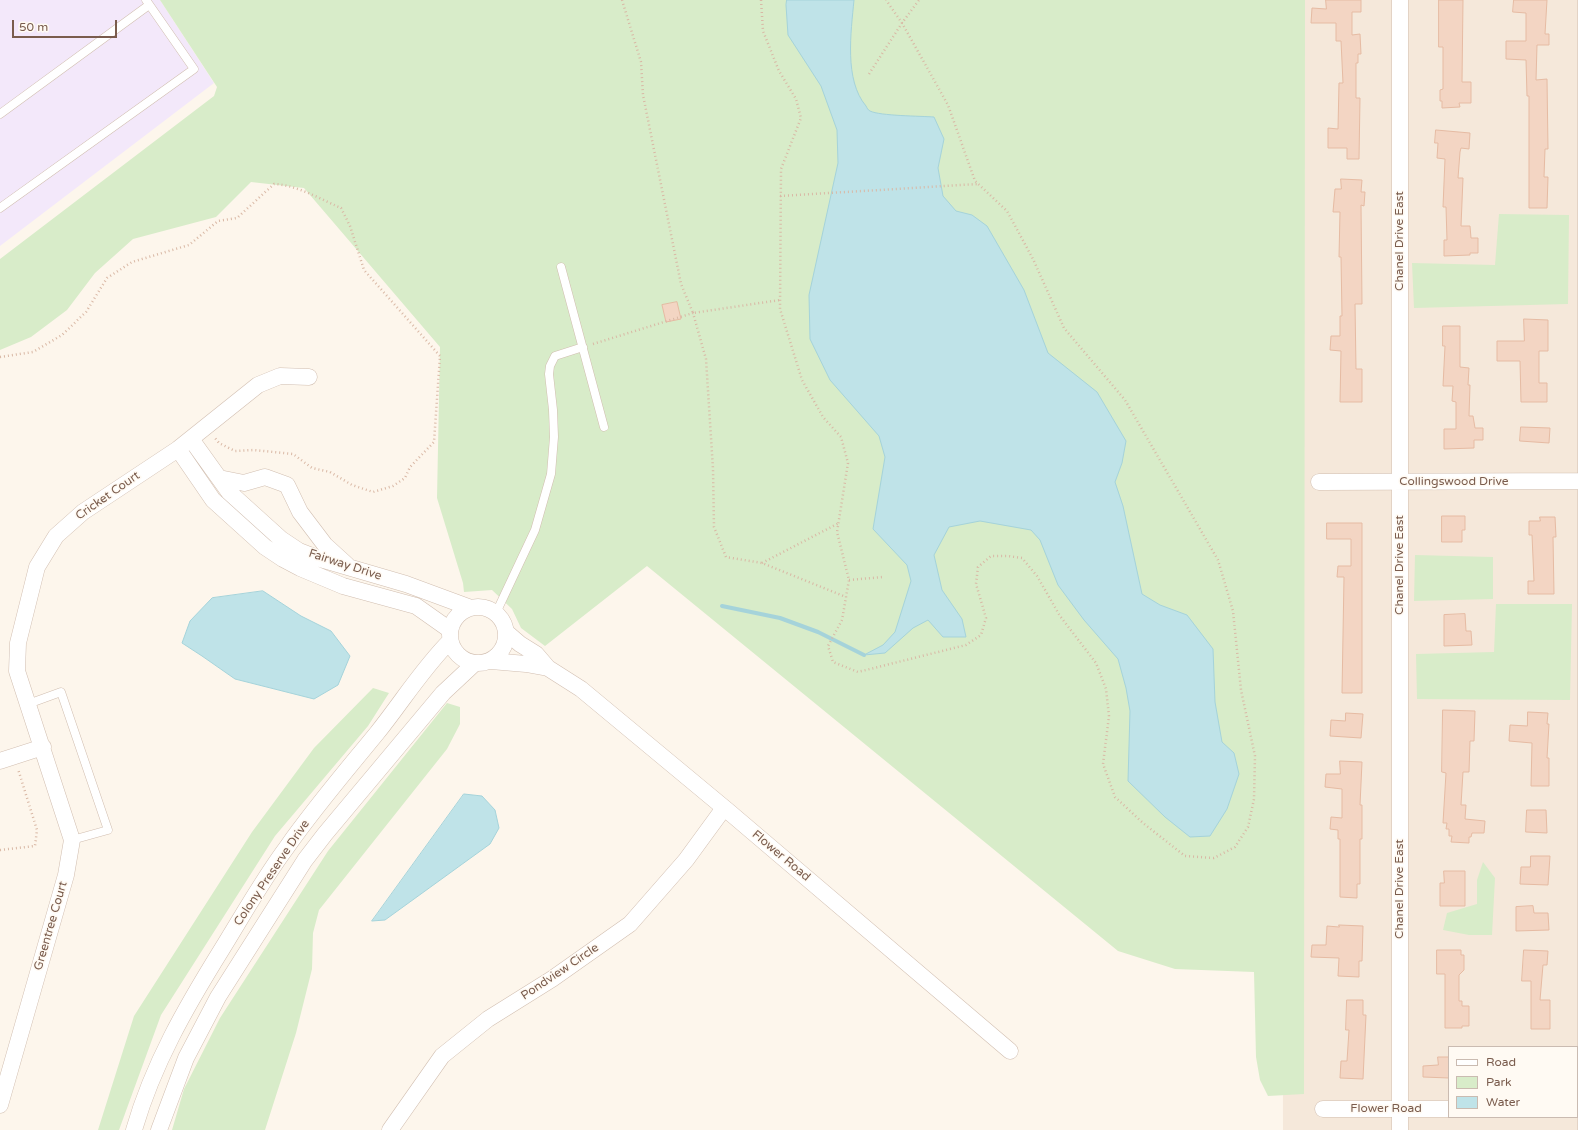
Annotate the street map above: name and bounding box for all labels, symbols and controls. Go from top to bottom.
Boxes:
scale bar [14,12,119,38]
text: 50 m [19,20,48,34]
street label: Chanel Drive East [1393,191,1407,291]
street label: Cricket Court [73,469,143,523]
street label: Collingswood Drive [1399,475,1509,489]
street label: Chanel Drive East [1393,515,1407,615]
street label: Fairway Drive [307,546,383,584]
street label: Colony Preserve Drive [231,817,313,929]
street label: Flower Road [749,828,813,884]
street label: Chanel Drive East [1393,839,1407,939]
street label: Greentree Court [31,880,71,972]
street label: Pondview Circle [518,941,602,1003]
legend [1448,1046,1578,1118]
text: Road [1486,1055,1516,1069]
text: Park [1486,1075,1512,1089]
text: Water [1486,1095,1520,1109]
street label: Flower Road [1350,1102,1422,1116]

